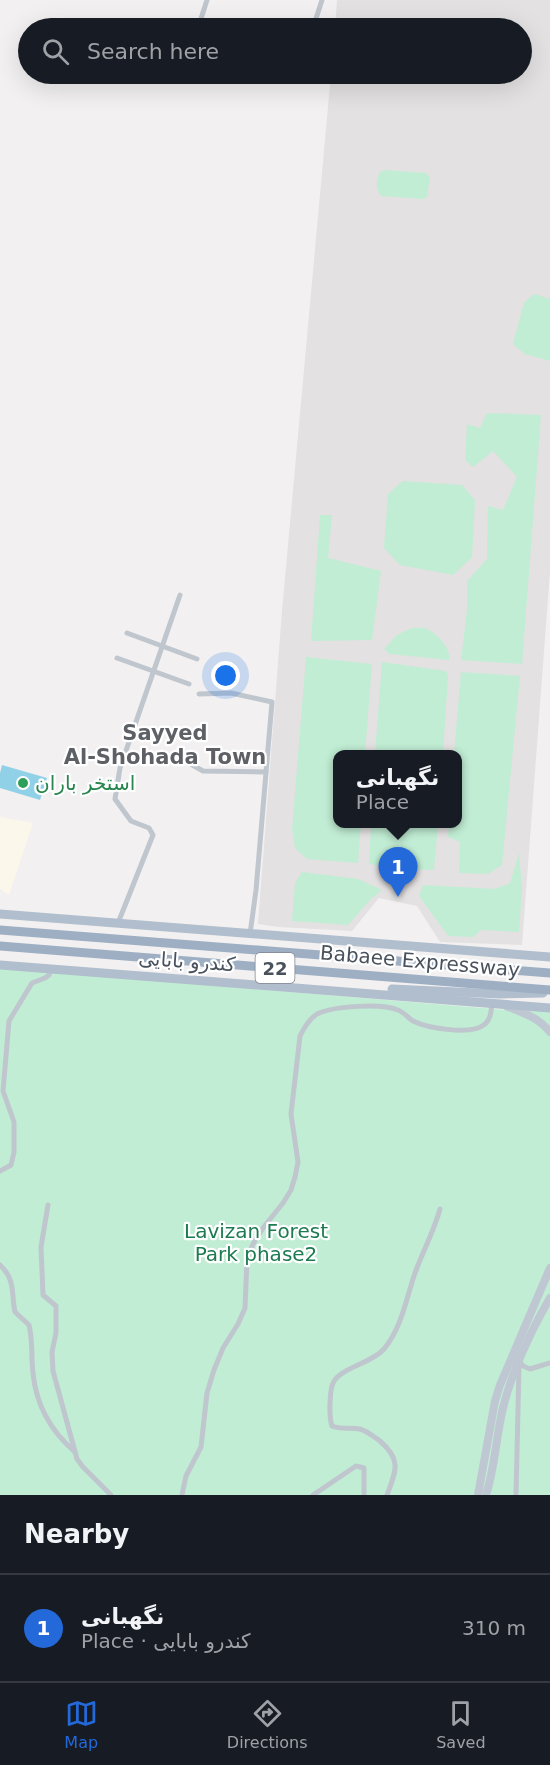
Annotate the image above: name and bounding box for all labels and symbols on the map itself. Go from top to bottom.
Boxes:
your location [211,661,240,690]
district label: Sayyed Al-Shohada Town [64,721,266,769]
place label: استخر باران [35,771,135,795]
marker: استخر باران [16,776,30,790]
pin: 1 [378,848,418,897]
street label: Babaee Expressway [319,940,521,982]
street label: کندرو بابایی [138,946,237,976]
road number: 22 [256,953,294,983]
park label: Lavizan Forest Park phase2 [184,1219,328,1266]

